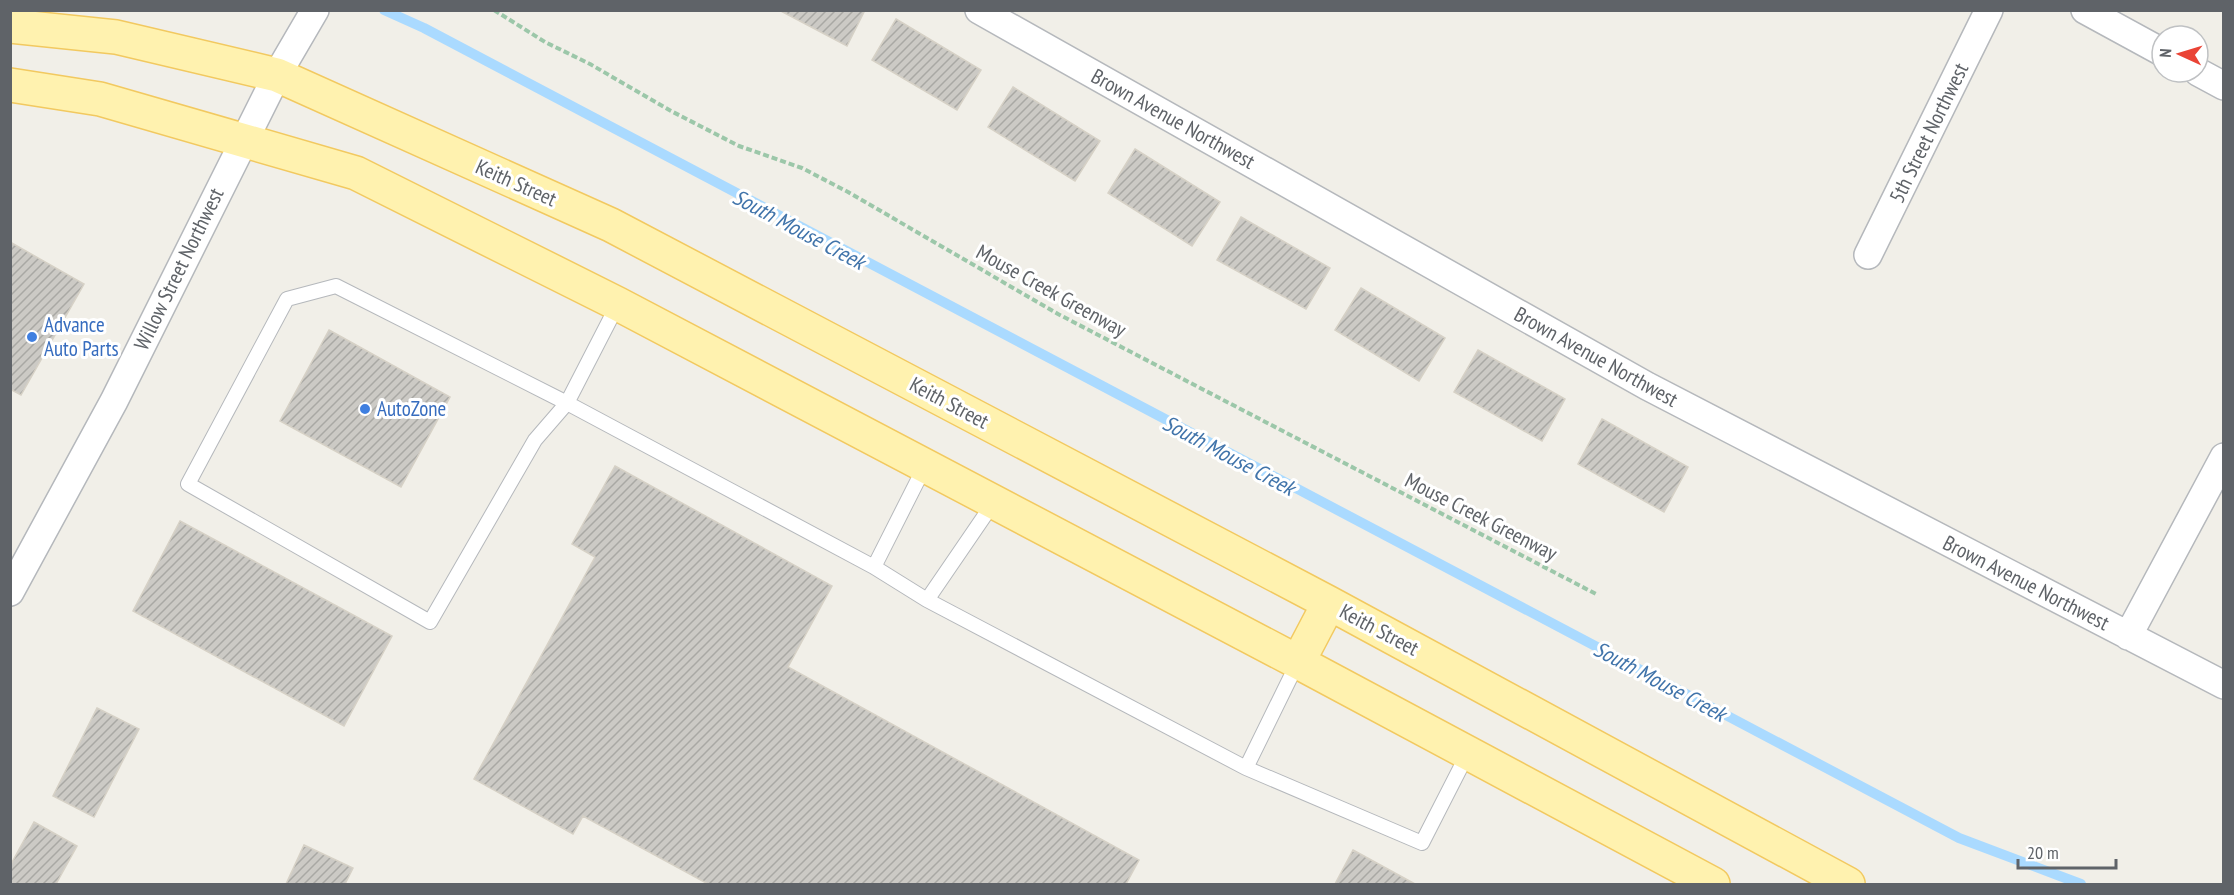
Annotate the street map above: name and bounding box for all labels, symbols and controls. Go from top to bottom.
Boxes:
north arrow [2150,24,2210,84]
text: N [2155,48,2175,58]
street label: 5th Street Northwest [1883,58,1974,207]
street label: Brown Avenue Northwest [1087,62,1260,175]
street label: Keith Street [472,153,561,212]
water label: South Mouse Creek [728,182,872,277]
street label: Willow Street Northwest [128,183,230,354]
street label: Mouse Creek Greenway [972,238,1131,343]
street label: Brown Avenue Northwest [1510,300,1683,413]
place label: Advance Auto Parts [44,311,119,362]
marker: Advance Auto Parts [25,330,39,344]
street label: Keith Street [905,371,994,435]
place label: AutoZone [377,395,446,422]
marker: AutoZone [358,402,372,416]
water label: South Mouse Creek [1158,408,1302,503]
street label: Mouse Creek Greenway [1401,467,1562,567]
street label: Brown Avenue Northwest [1939,529,2114,636]
street label: Keith Street [1335,598,1424,662]
water label: South Mouse Creek [1589,634,1733,729]
scale bar [2018,832,2116,870]
text: 20 m [2027,841,2059,864]

